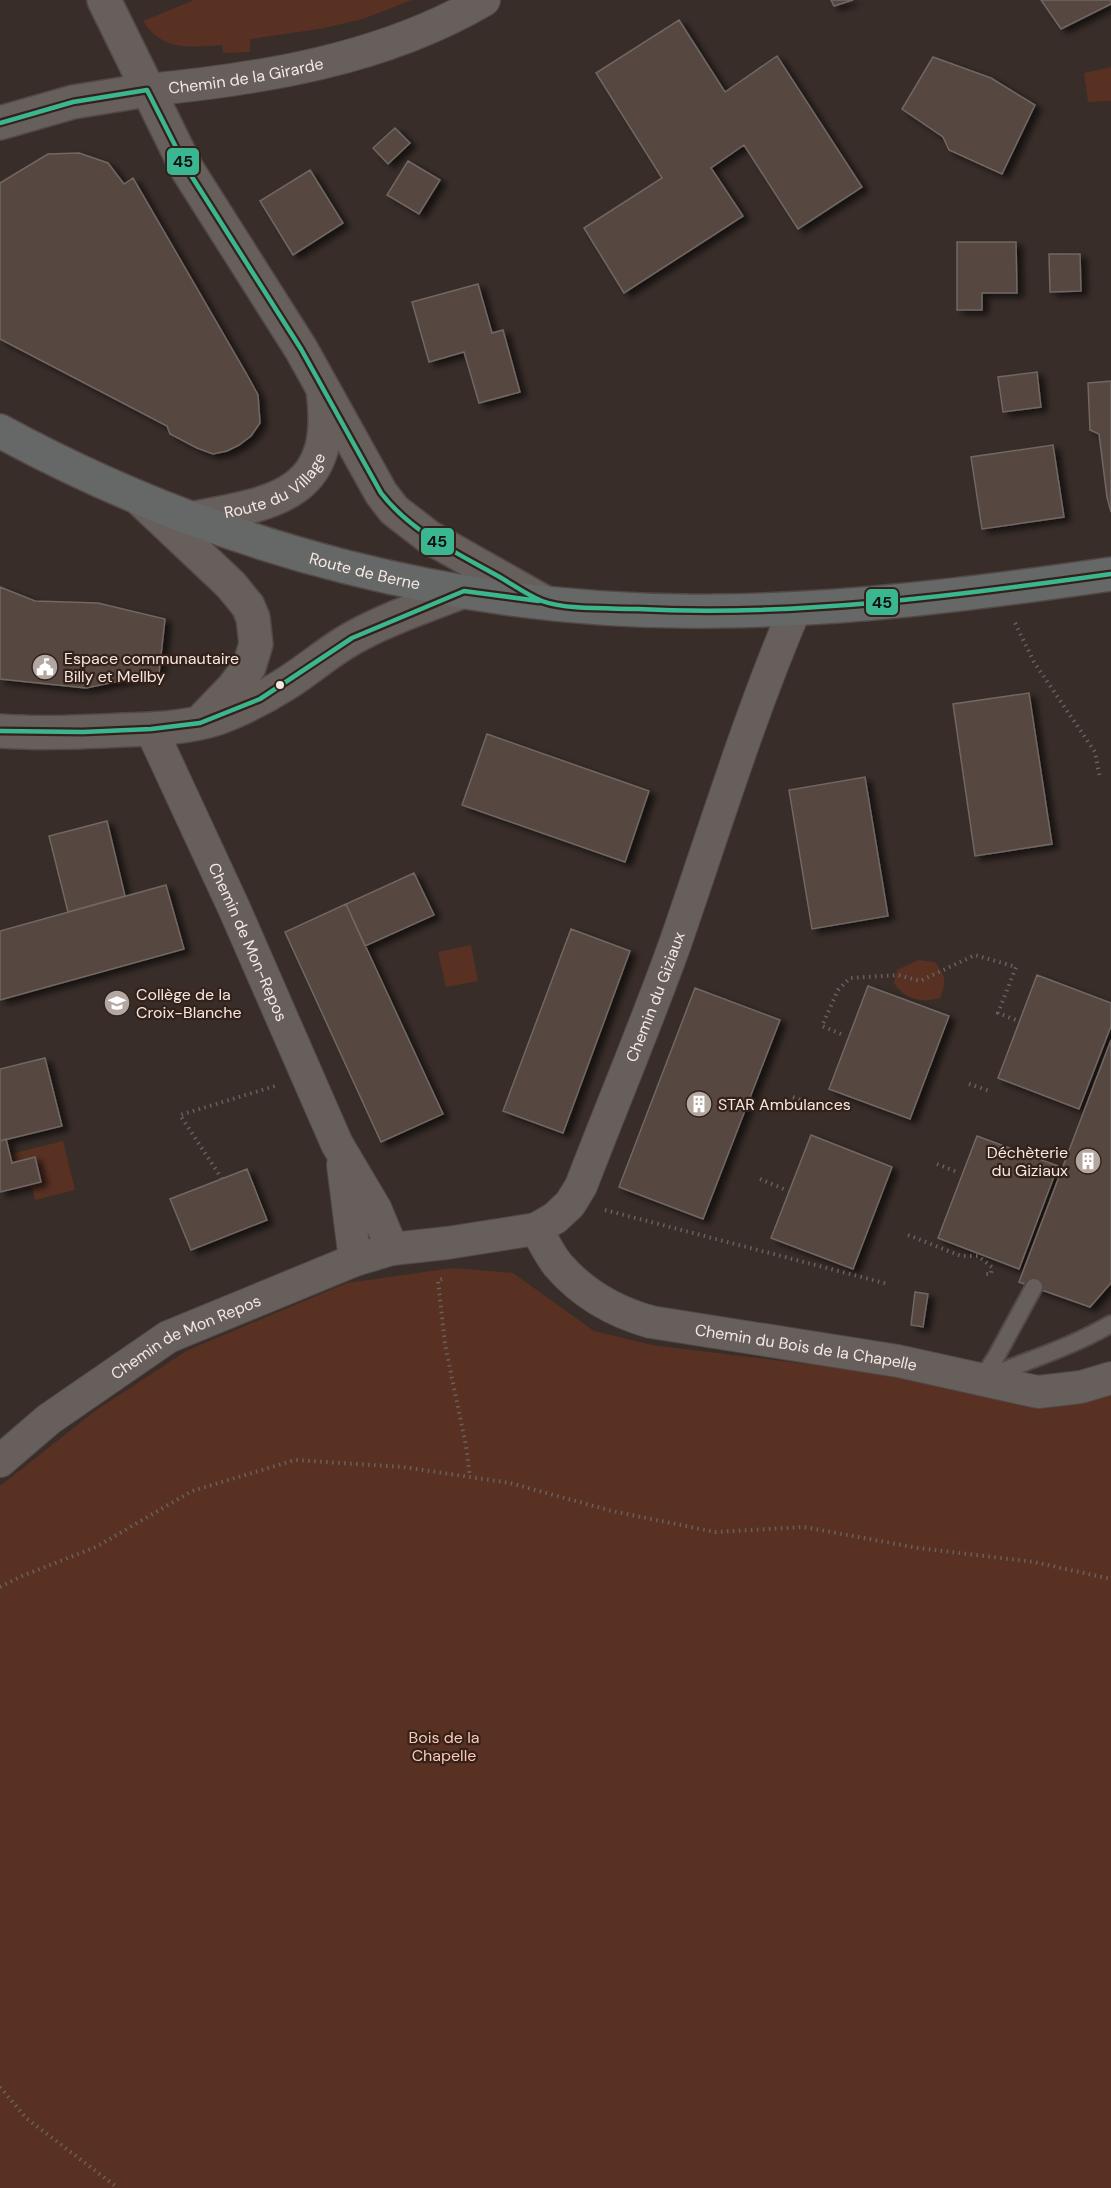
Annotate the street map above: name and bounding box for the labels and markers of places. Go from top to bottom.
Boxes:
place label: Espace communautaire Billy et Mellby [64,648,239,687]
public building icon: Espace communautaire Billy et Mellby [30,652,60,682]
unlabelled marker [274,679,286,691]
place label: Collège de la Croix-Blanche [136,984,242,1023]
school or university icon: Collège de la Croix-Blanche [102,988,132,1018]
building icon: STAR Ambulances [684,1089,714,1119]
place label: STAR Ambulances [718,1094,851,1115]
place label: Déchèterie du Giziaux [987,1142,1068,1181]
building icon: Déchèterie du Giziaux [1073,1146,1103,1176]

